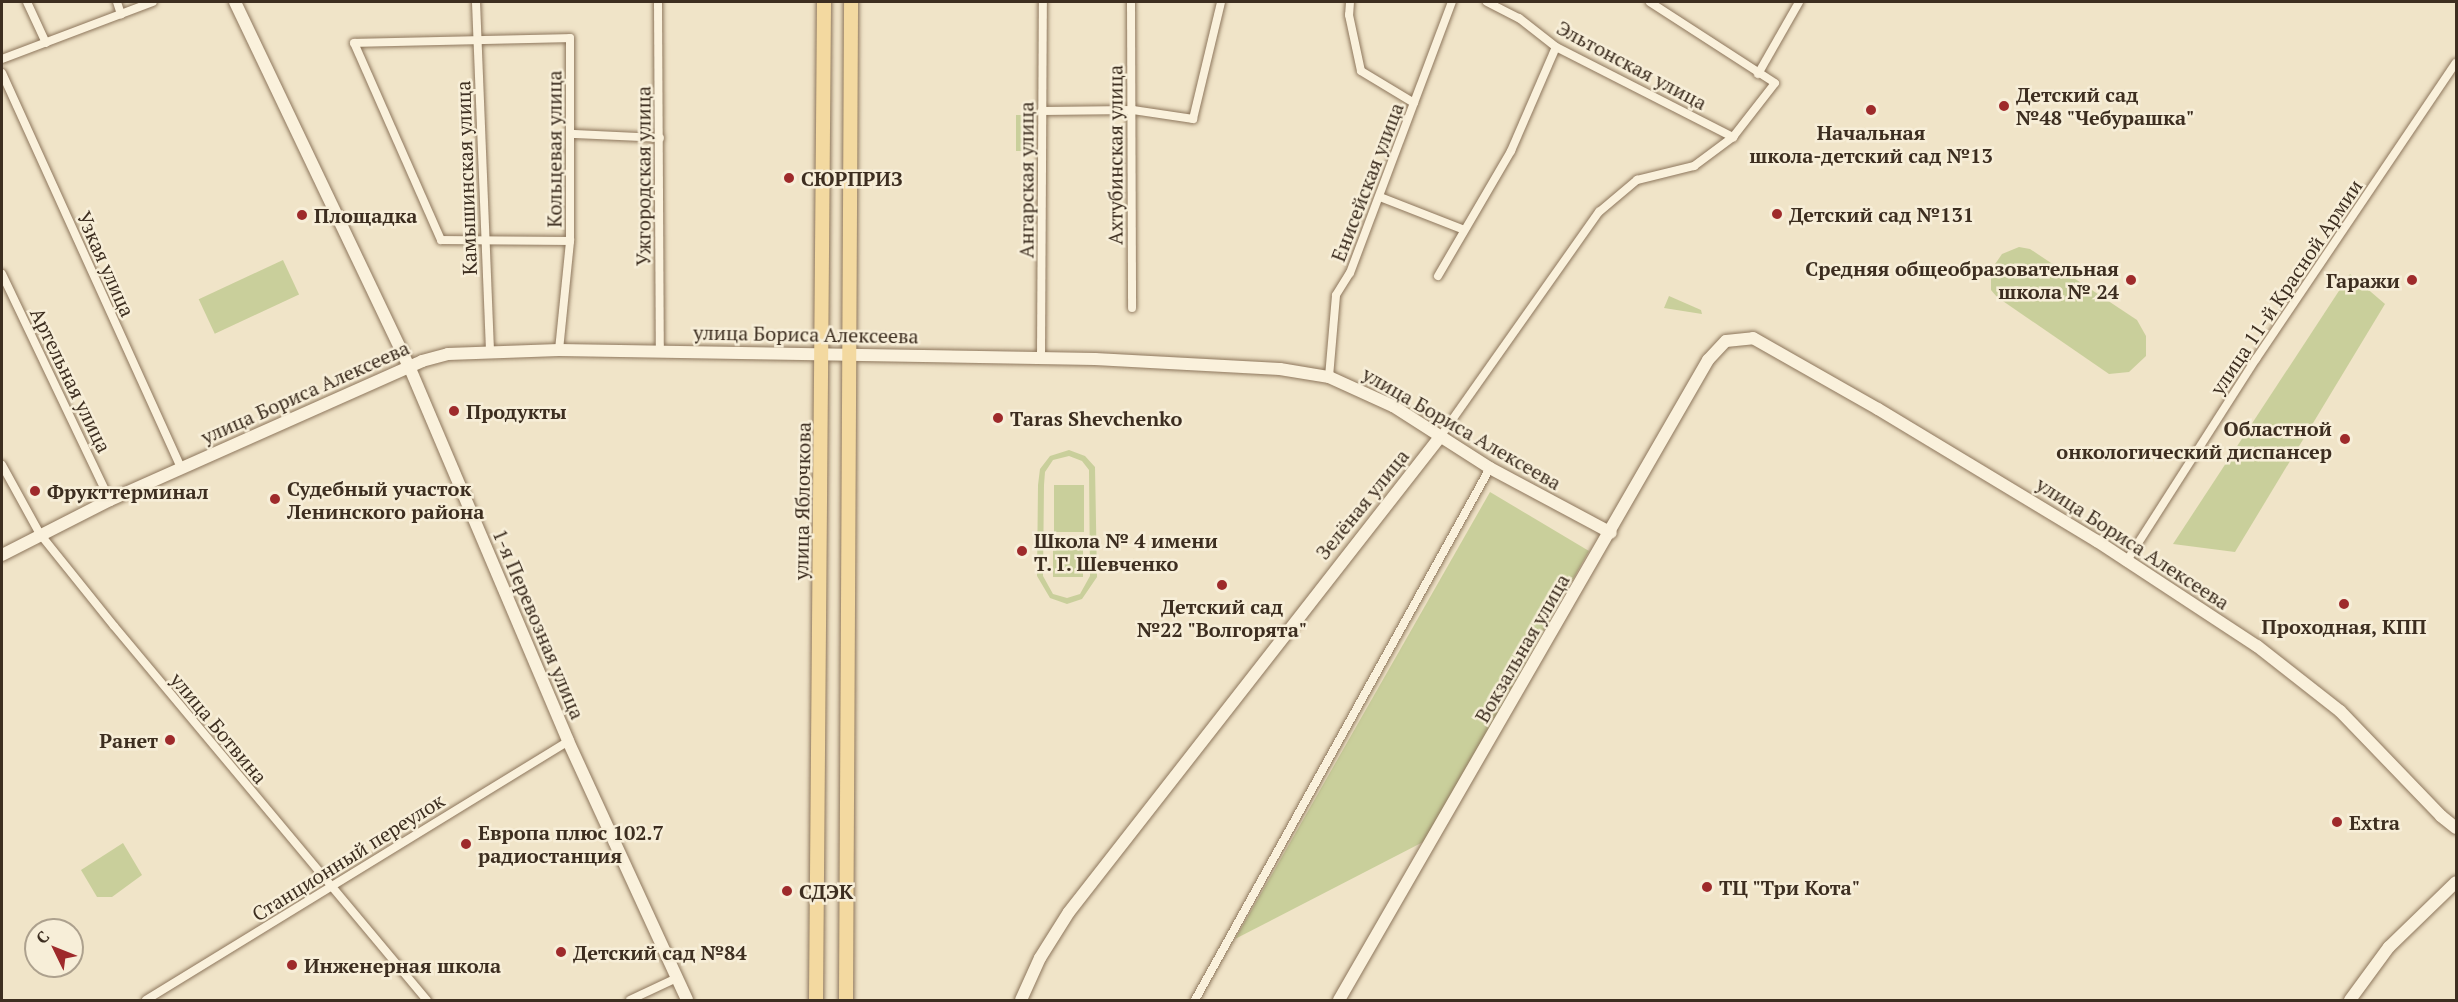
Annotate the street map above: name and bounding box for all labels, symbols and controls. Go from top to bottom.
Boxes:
street label: Эльтонская улица [1553,15,1711,115]
street label: Ахтубинская улица [1103,65,1127,245]
street label: Кольцевая улица [542,70,566,228]
street label: Камышинская улица [451,80,481,276]
place label: Детский сад №48 "Чебурашка" [2016,83,2195,130]
street label: Ужгородская улица [631,86,655,266]
street label: Енисейская улица [1326,99,1408,265]
marker: Детский сад №48 "Чебурашка" [1997,99,2011,113]
street label: Ангарская улица [1014,102,1038,258]
marker: Начальная школа-детский сад №13 [1864,103,1878,117]
place label: Начальная школа-детский сад №13 [1749,120,1993,167]
place label: СЮРПРИЗ [801,166,903,190]
marker: СЮРПРИЗ [782,171,796,185]
street label: улица 11-й Красной Армии [2205,175,2367,399]
place label: Детский сад №131 [1789,202,1974,226]
place label: Площадка [314,203,417,227]
marker: Детский сад №131 [1770,207,1784,221]
street label: Узкая улица [72,208,140,320]
marker: Площадка [295,208,309,222]
place label: Средняя общеобразовательная школа № 24 [1805,256,2119,303]
place label: Гаражи [2326,268,2400,292]
marker: Средняя общеобразовательная школа № 24 [2124,273,2138,287]
marker: Гаражи [2405,273,2419,287]
street label: Артельная улица [26,304,116,456]
street label: улица Бориса Алексеева [693,320,919,348]
street label: улица Бориса Алексеева [197,335,413,449]
street label: улица Бориса Алексеева [1358,361,1566,495]
place label: Продукты [466,399,567,423]
marker: Продукты [447,404,461,418]
place label: Taras Shevchenko [1010,406,1182,430]
marker: Taras Shevchenko [991,411,1005,425]
place label: Областной онкологический диспансер [2056,416,2332,463]
street label: улица Яблочкова [789,422,815,580]
marker: Областной онкологический диспансер [2336,430,2354,448]
street label: Зелёная улица [1310,444,1414,564]
street label: улица Бориса Алексеева [2032,471,2234,615]
place label: Судебный участок Ленинского района [287,476,484,523]
place label: Фрукттерминал [47,479,208,503]
marker: Фрукттерминал [28,484,42,498]
marker: Судебный участок Ленинского района [268,492,282,506]
street label: 1-я Перевозная улица [488,525,590,723]
place label: Школа № 4 имени Т. Г. Шевченко [1034,528,1218,575]
marker: Школа № 4 имени Т. Г. Шевченко [1015,544,1029,558]
street label: Вокзальная улица [1470,569,1574,727]
marker: Детский сад №22 "Волгорята" [1215,578,1229,592]
place label: Детский сад №22 "Волгорята" [1136,594,1308,641]
marker: Проходная, КПП [2337,597,2351,611]
place label: Проходная, КПП [2261,614,2427,638]
street label: улица Ботвина [166,668,272,788]
place label: Ранет [99,728,158,752]
marker: Ранет [163,733,177,747]
street label: Станционный переулок [247,788,449,926]
place label: Extra [2349,810,2400,834]
marker: Extra [2330,815,2344,829]
place label: Европа плюс 102.7 радиостанция [478,820,664,867]
marker: Европа плюс 102.7 радиостанция [459,837,473,851]
place label: ТЦ "Три Кота" [1719,875,1861,899]
place label: СДЭК [799,879,853,903]
marker: ТЦ "Три Кота" [1700,880,1714,894]
marker: СДЭК [780,884,794,898]
north arrow [24,918,84,978]
text: С [31,926,54,948]
place label: Детский сад №84 [573,940,747,964]
marker: Детский сад №84 [554,945,568,959]
place label: Инженерная школа [304,953,501,977]
marker: Инженерная школа [285,958,299,972]

